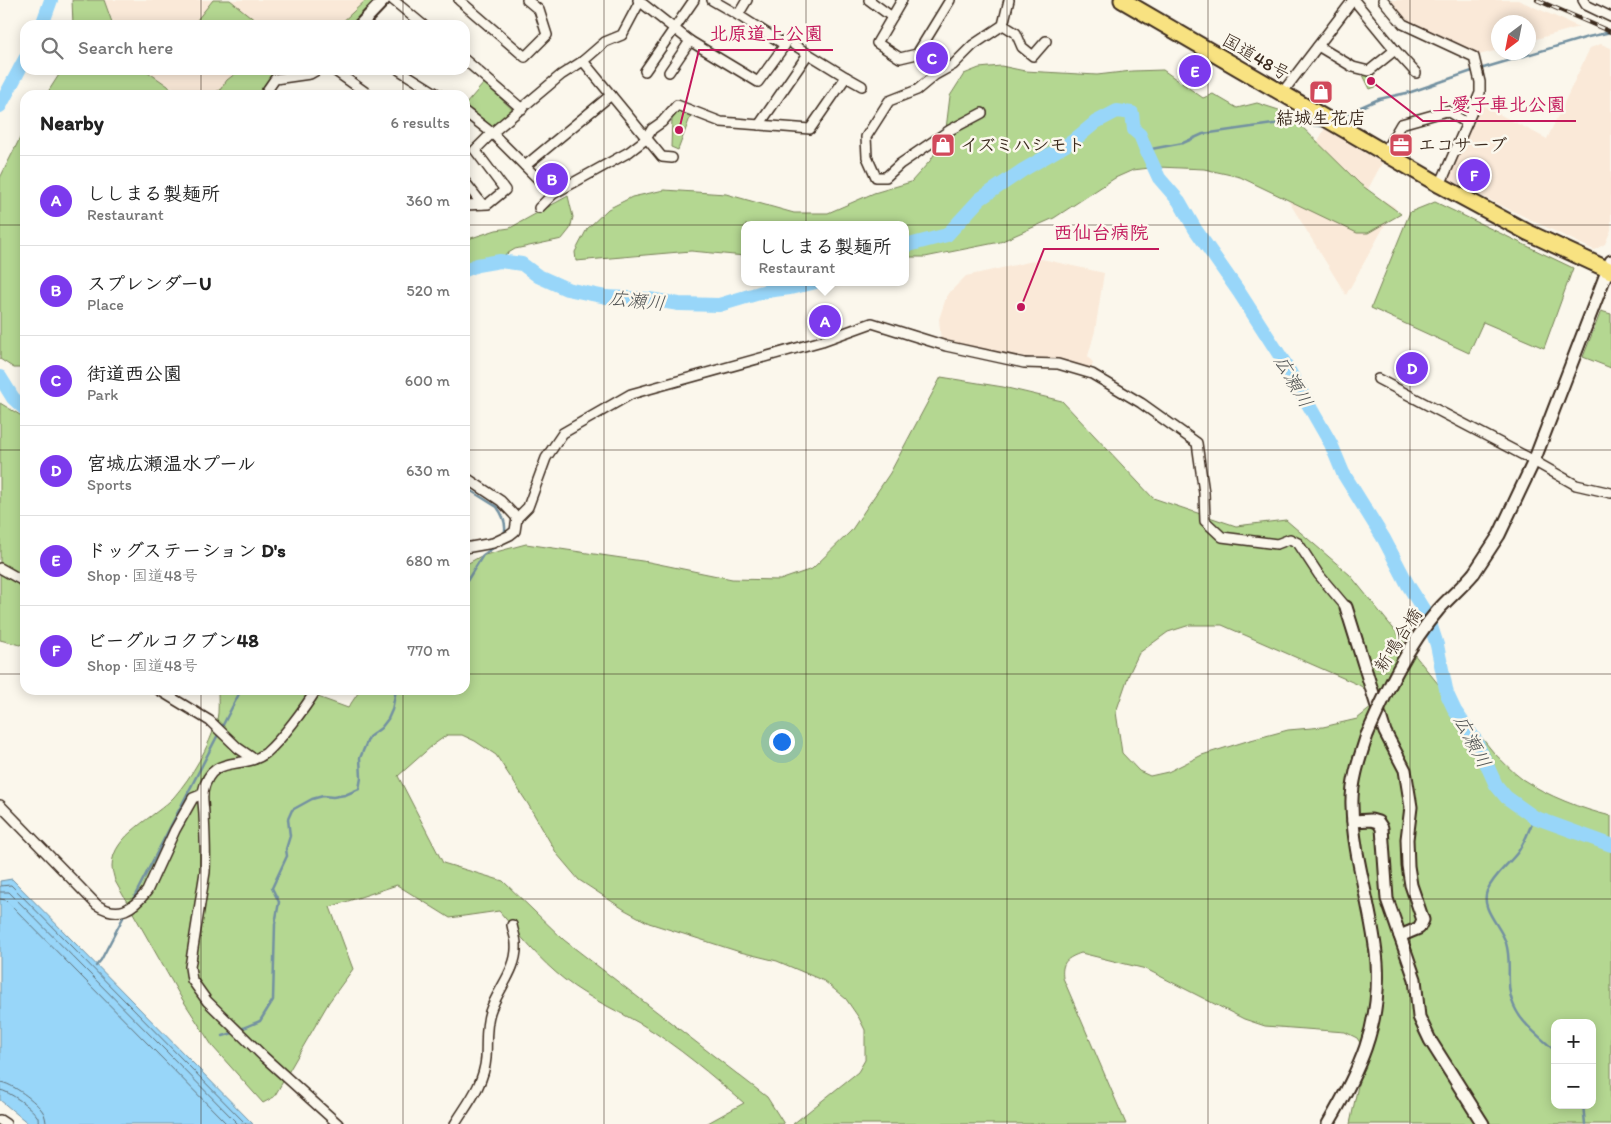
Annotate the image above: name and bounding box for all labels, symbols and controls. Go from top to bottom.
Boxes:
north arrow [1491,15,1536,60]
callout: 北原道上公園 [699,16,833,50]
search box [20,20,470,75]
text: 北原道上公園 [709,22,823,45]
street label: 国道48号 [1218,29,1294,85]
icon: search [38,34,66,62]
text: Search here [78,36,173,59]
pin: C [916,39,948,77]
pin: E [1179,52,1211,90]
shop icon: 結城生花店 [1308,79,1334,105]
callout: 上愛子車北公園 [1423,87,1576,121]
text: 上愛子車北公園 [1432,93,1566,116]
place label: 結城生花店 [1276,107,1366,129]
text: Nearby [40,110,104,135]
text: 6 results [390,113,450,132]
shop icon: イズミハシモト [930,132,956,158]
office icon: エコサーブ [1388,132,1414,158]
place label: イズミハシモト [960,134,1085,156]
place label: エコサーブ [1418,134,1507,156]
pin: F [1458,156,1490,194]
pin: B [536,160,568,198]
text: ししまる製麺所 [87,182,220,205]
text: A [51,191,61,210]
text: 360 m [406,191,450,210]
text: Restaurant [87,205,164,224]
callout: 西仙台病院 [1044,215,1159,249]
popup [741,221,909,286]
text: 西仙台病院 [1053,221,1149,244]
text: ししまる製麺所 [758,235,892,258]
text: Restaurant [758,258,835,277]
text: スプレンダーU [87,272,212,295]
text: B [51,281,61,300]
text: 520 m [406,281,450,300]
water label: 広瀬川 [607,286,667,315]
text: Place [87,295,124,314]
pin: A [809,302,841,340]
pin: D [1396,349,1428,387]
water label: 広瀬川 [1269,351,1318,412]
text: 街道西公園 [87,362,182,385]
text: C [51,371,61,390]
text: 600 m [405,371,450,390]
text: Park [87,385,118,404]
text: 宮城広瀬温水プール [87,452,256,475]
text: D [51,461,61,480]
text: 630 m [406,461,450,480]
text: Sports [87,475,132,494]
text: ドッグステーション D's [87,539,286,562]
text: E [52,551,60,570]
text: 680 m [406,551,450,570]
text: Shop · 国道48号 [87,566,198,585]
street label: 新鳴合橋 [1369,604,1427,676]
text: ビーグルコクブン48 [87,629,259,652]
text: F [52,641,60,660]
text: 770 m [407,641,450,660]
text: Shop · 国道48号 [87,656,198,675]
water label: 広瀬川 [1449,711,1496,772]
your location [769,729,795,755]
map controls [1551,1019,1596,1109]
button: + [1551,1019,1596,1064]
button: − [1551,1064,1596,1109]

